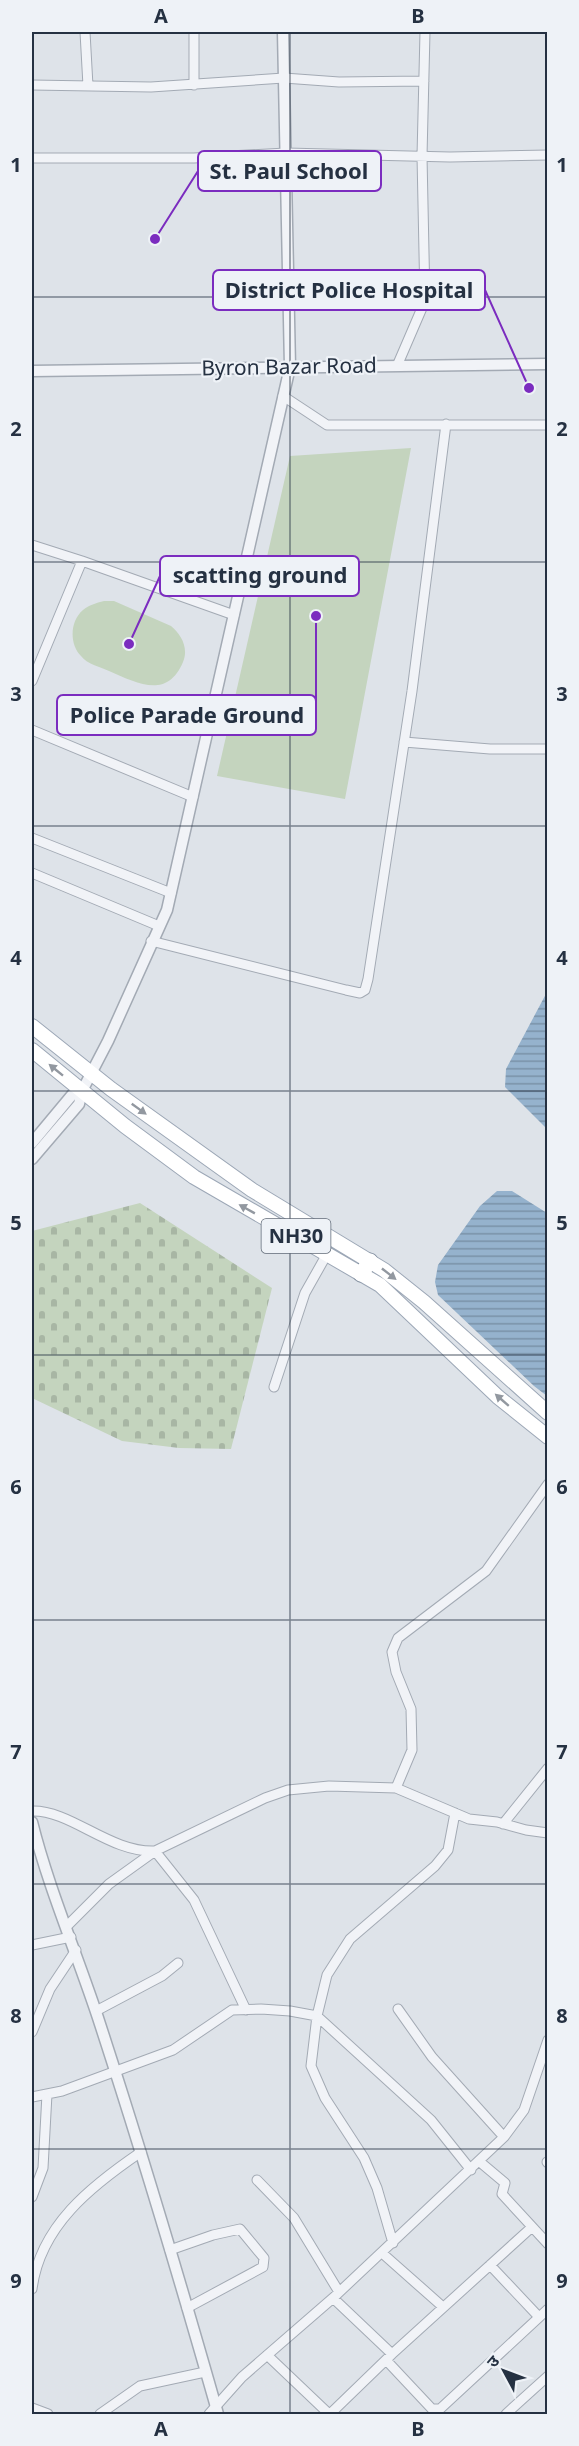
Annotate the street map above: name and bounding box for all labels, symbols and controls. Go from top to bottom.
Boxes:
text: A [154,2,168,29]
text: B [411,2,425,29]
text: 1 [10,151,22,178]
callout: St. Paul School [198,151,381,191]
text: 1 [556,151,568,178]
text: St. Paul School [210,155,368,185]
callout: District Police Hospital [213,270,485,310]
text: District Police Hospital [225,274,473,304]
street label: Byron Bazar Road [201,350,377,382]
text: 2 [10,415,22,442]
text: 2 [556,415,568,442]
callout: scatting ground [160,556,359,596]
text: scatting ground [173,559,347,589]
text: 3 [10,680,22,707]
text: 3 [556,680,568,707]
callout: Police Parade Ground [57,695,316,735]
text: Police Parade Ground [70,699,304,729]
text: 4 [10,944,22,971]
text: 4 [556,944,568,971]
one-way arrow [48,1063,64,1076]
one-way arrow [131,1103,147,1114]
one-way arrow [238,1204,255,1214]
text: 5 [10,1209,22,1236]
text: 5 [556,1209,568,1236]
road number: NH30 [262,1219,330,1253]
one-way arrow [382,1267,397,1279]
one-way arrow [495,1394,510,1407]
text: 6 [10,1473,22,1500]
text: 6 [556,1473,568,1500]
text: 7 [10,1738,22,1765]
text: 7 [556,1738,568,1765]
text: 8 [10,2002,22,2029]
text: 8 [556,2002,568,2029]
text: 9 [10,2267,22,2294]
text: 9 [556,2267,568,2294]
north arrow [474,2341,534,2401]
text: उ [481,2350,504,2372]
text: A [154,2415,168,2442]
text: B [411,2415,425,2442]

